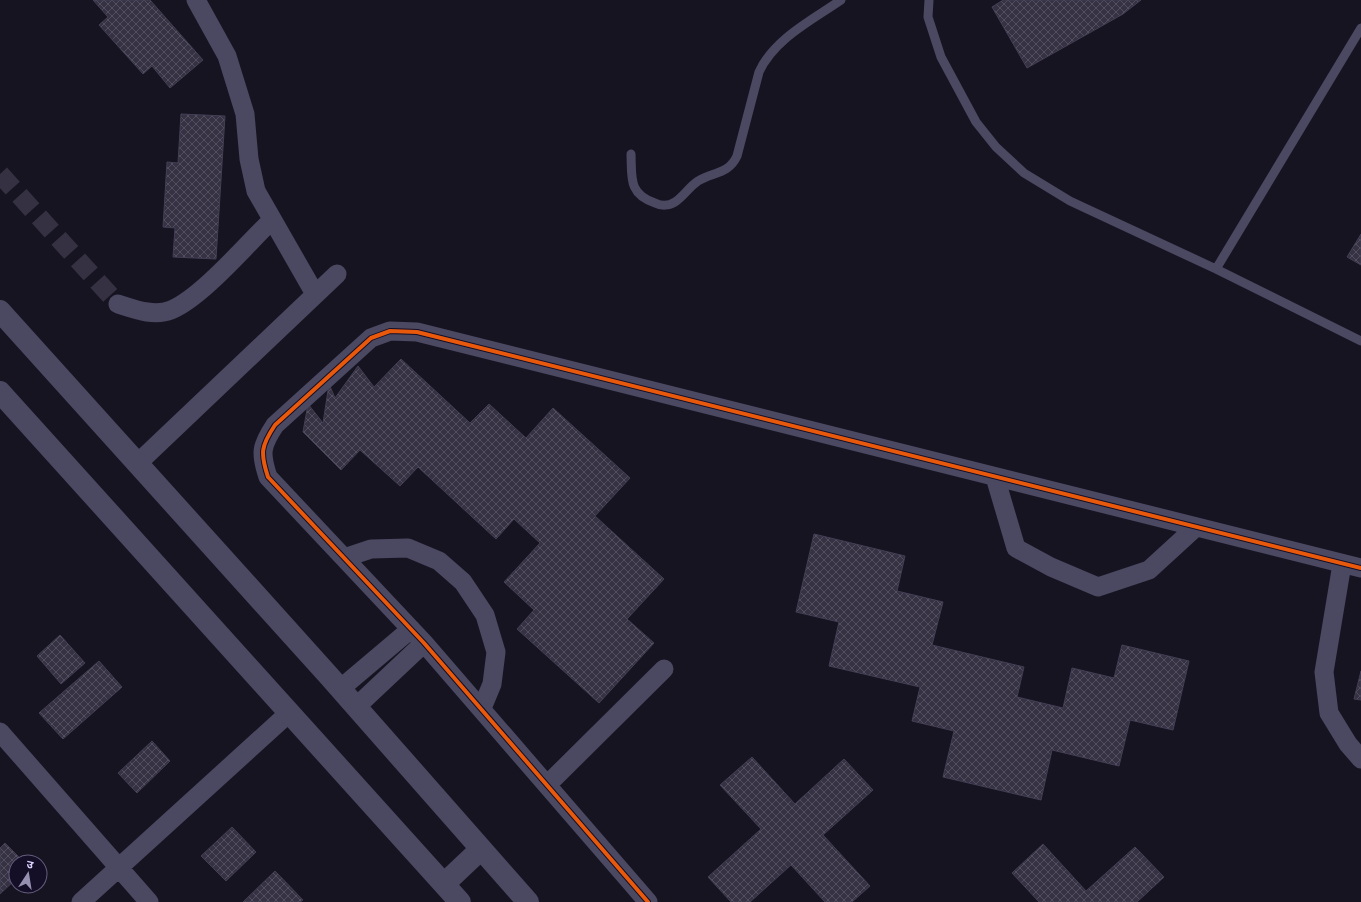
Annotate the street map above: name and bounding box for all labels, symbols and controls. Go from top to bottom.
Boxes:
north arrow [8,854,48,894]
text: उ [25,857,35,873]

